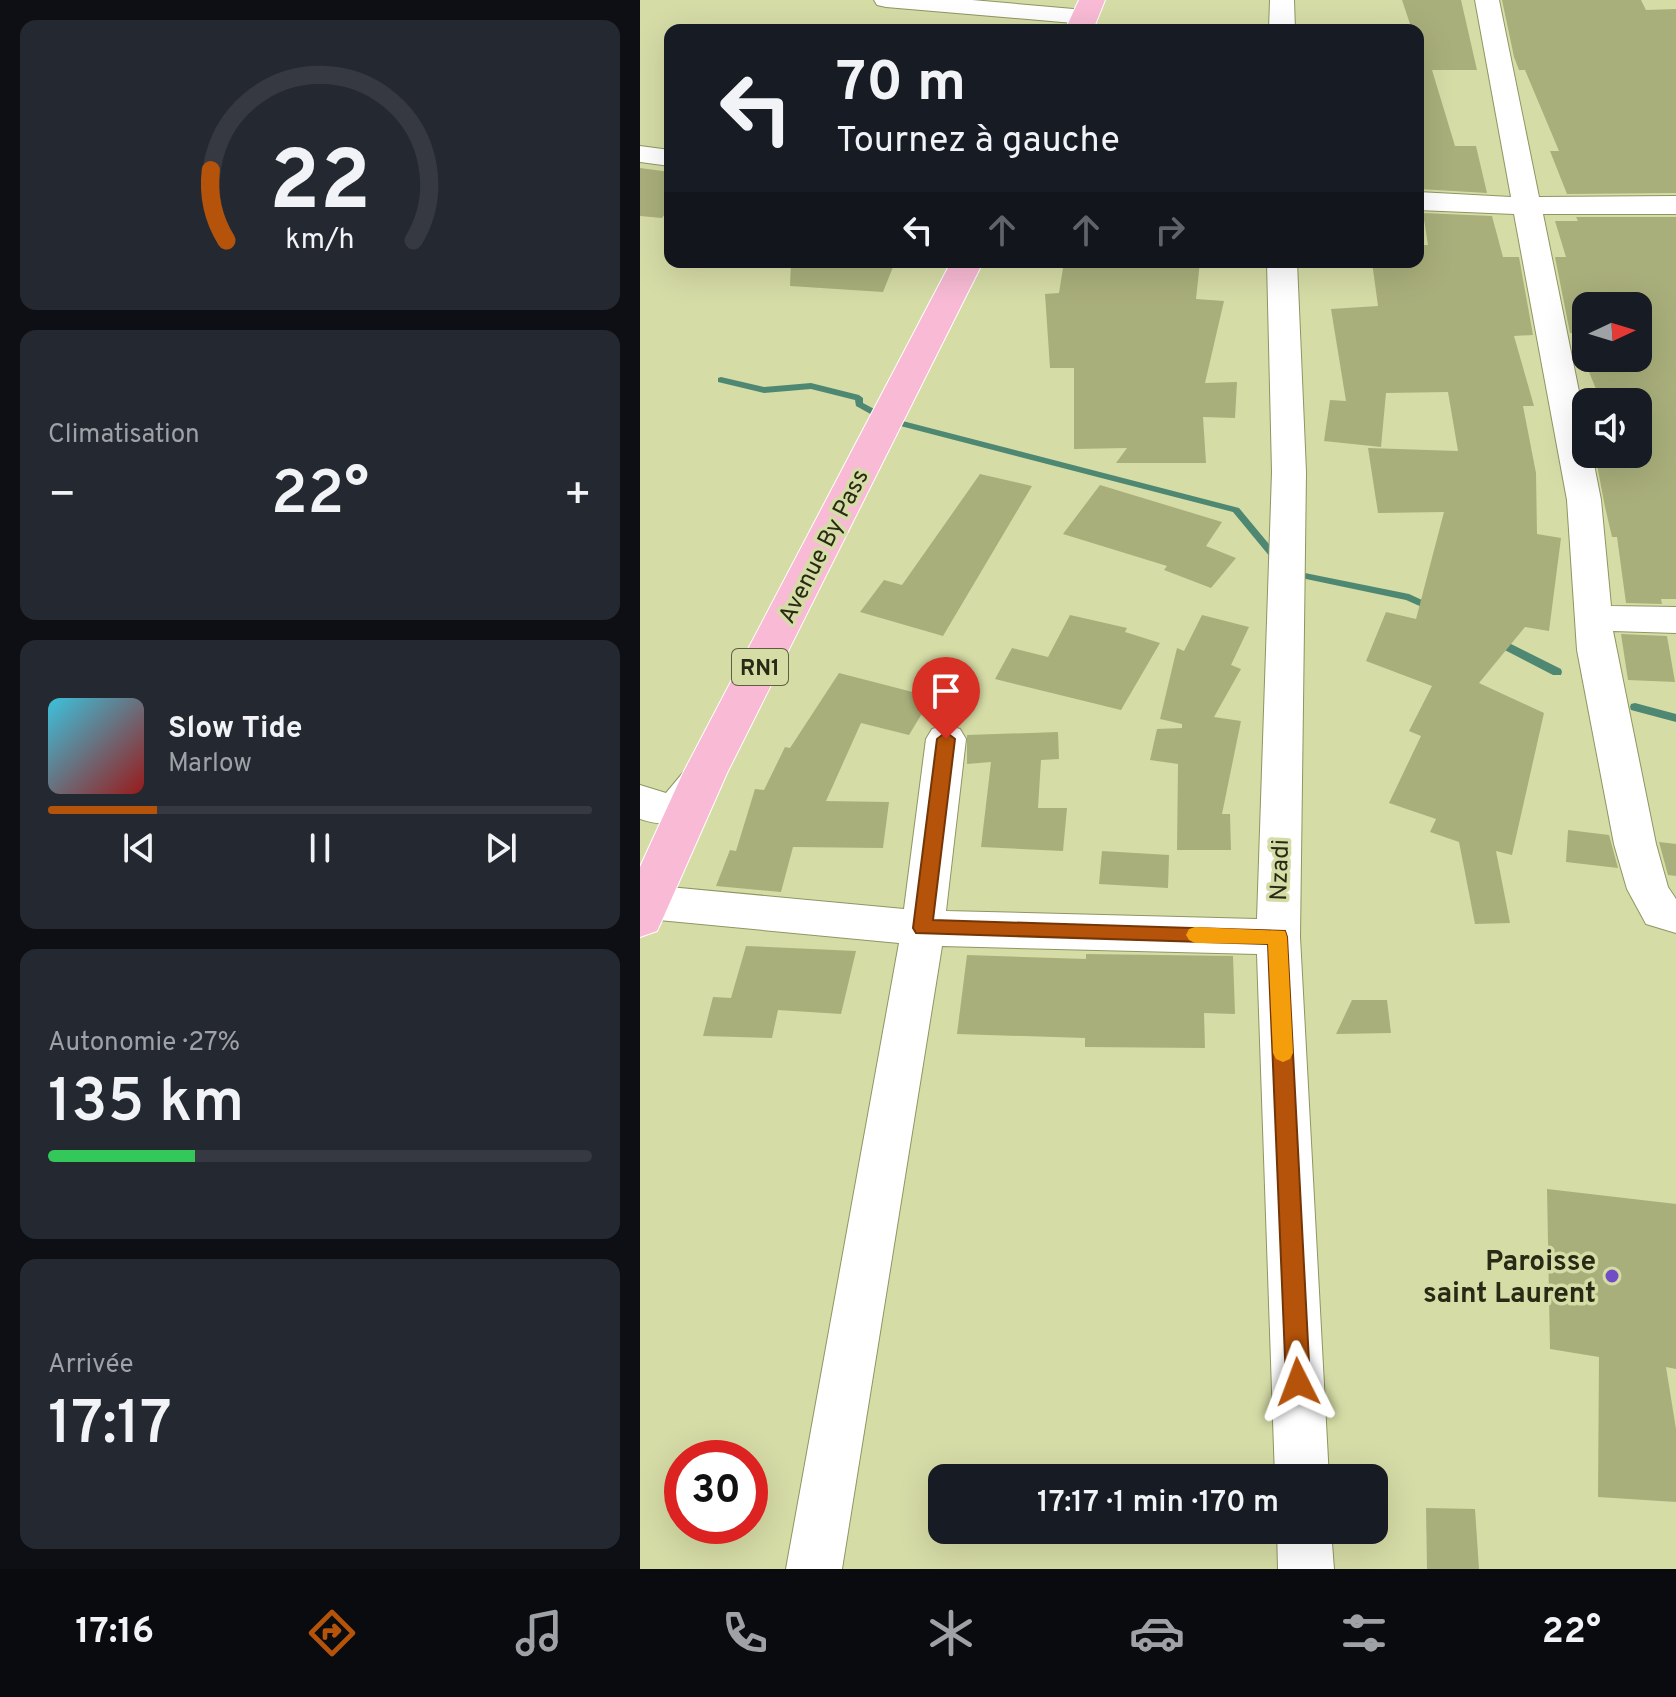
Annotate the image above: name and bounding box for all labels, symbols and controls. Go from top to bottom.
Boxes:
text: 70 m [836,50,966,120]
icon: left [704,56,808,160]
text: Tournez à gauche [836,119,1120,165]
text: 22 [269,133,371,238]
icon: left [896,208,940,252]
icon: ahead [980,208,1024,252]
icon: ahead [1064,208,1108,252]
icon: right [1148,208,1192,252]
text: km/h [285,223,355,259]
north arrow [1572,292,1652,372]
map controls [1572,292,1652,468]
button: sound [1572,388,1652,468]
text: Climatisation [48,419,200,452]
text: 22° [271,459,369,535]
street label: Avenue By Pass [773,465,877,629]
text: − [48,469,76,525]
text: + [564,469,592,525]
road number: RN1 [732,649,788,685]
pin [912,657,980,739]
icon: arrive [924,669,968,713]
text: Slow Tide [168,711,302,748]
text: Marlow [168,748,252,781]
icon: previous [117,826,161,870]
icon: pause [298,826,342,870]
icon: next [479,826,523,870]
street label: Nzadi [1265,839,1297,901]
text: Autonomie · 27% [48,1027,240,1060]
text: 135 km [48,1067,244,1143]
place label: Paroisse saint Laurent [1423,1245,1596,1313]
marker: Paroisse saint Laurent [1603,1267,1621,1285]
position arrow [1256,1340,1340,1424]
text: Arrivée [48,1349,133,1382]
text: 17:17 [48,1389,172,1465]
speed limit sign: 30 [664,1440,768,1544]
text: 17:17 · 1 min · 170 m [1037,1485,1279,1522]
icon: directions [304,1605,360,1661]
icon: music [511,1605,567,1661]
icon: phone [717,1605,773,1661]
icon: climate [923,1605,979,1661]
icon: car [1129,1605,1185,1661]
icon: filters [1336,1605,1392,1661]
text: 17:16 [75,1610,154,1656]
text: 22° [1542,1610,1601,1656]

